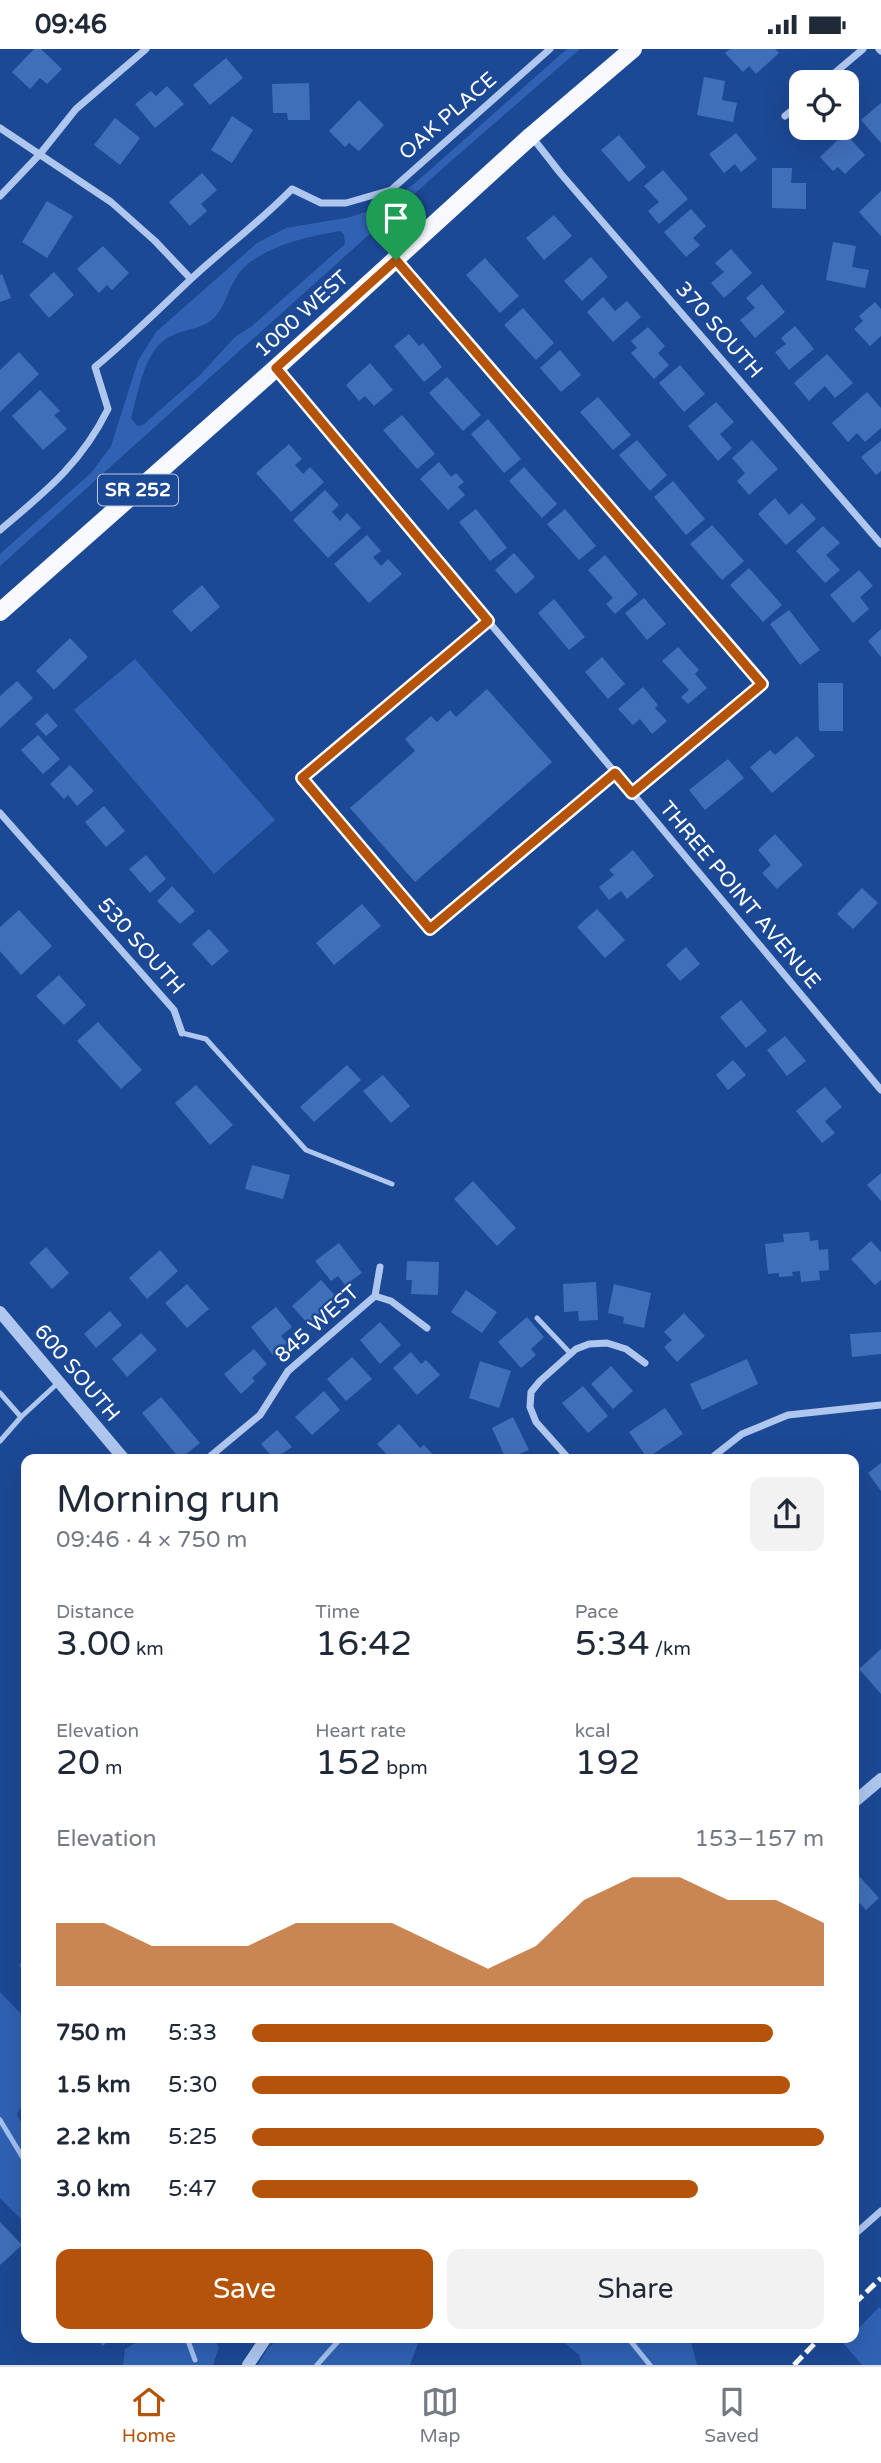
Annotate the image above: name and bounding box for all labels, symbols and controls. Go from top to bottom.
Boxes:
text: 09:46 [35,9,107,40]
street label: OAK PLACE [394,67,502,165]
map controls [789,70,859,140]
button: locate [789,70,859,140]
pin [366,188,426,260]
icon: arrive [377,199,415,237]
street label: 1000 WEST [250,265,354,363]
street label: 370 SOUTH [670,277,768,383]
road number: SR 252 [98,475,178,505]
street label: THREE POINT AVENUE [654,796,826,994]
street label: 530 SOUTH [92,893,190,999]
street label: 845 WEST [270,1280,364,1368]
street label: 600 SOUTH [29,1319,125,1427]
text: Morning run [56,1477,280,1523]
button: share [750,1477,824,1551]
text: 09:46 · 4 × 750 m [56,1526,247,1554]
text: Distance [56,1601,134,1623]
text: Time [315,1601,360,1623]
text: Pace [575,1601,618,1623]
text: 3.00 [56,1623,131,1665]
text: 16:42 [315,1623,412,1665]
text: 5:34 [575,1623,650,1665]
text: km [131,1638,164,1660]
text: /km [650,1638,691,1660]
text: Elevation [56,1720,139,1742]
text: Heart rate [315,1720,406,1742]
text: kcal [575,1720,610,1742]
text: 20 [56,1742,100,1784]
text: 152 [315,1742,381,1784]
text: 192 [575,1742,641,1784]
text: m [100,1757,122,1779]
text: bpm [381,1757,428,1779]
text: Elevation [56,1825,157,1853]
text: 153–157 m [695,1825,824,1853]
text: 750 m [56,2019,126,2047]
text: 5:33 [168,2019,217,2047]
text: 1.5 km [56,2071,131,2099]
text: 5:30 [168,2071,217,2099]
text: 2.2 km [56,2123,131,2151]
text: 5:25 [168,2123,217,2151]
text: 3.0 km [56,2175,131,2203]
text: 5:47 [168,2175,217,2203]
button: Save [56,2249,433,2329]
button: Share [447,2249,824,2329]
tab: Home [122,2383,176,2447]
tab: Map [419,2383,460,2447]
tab: Saved [704,2383,759,2447]

